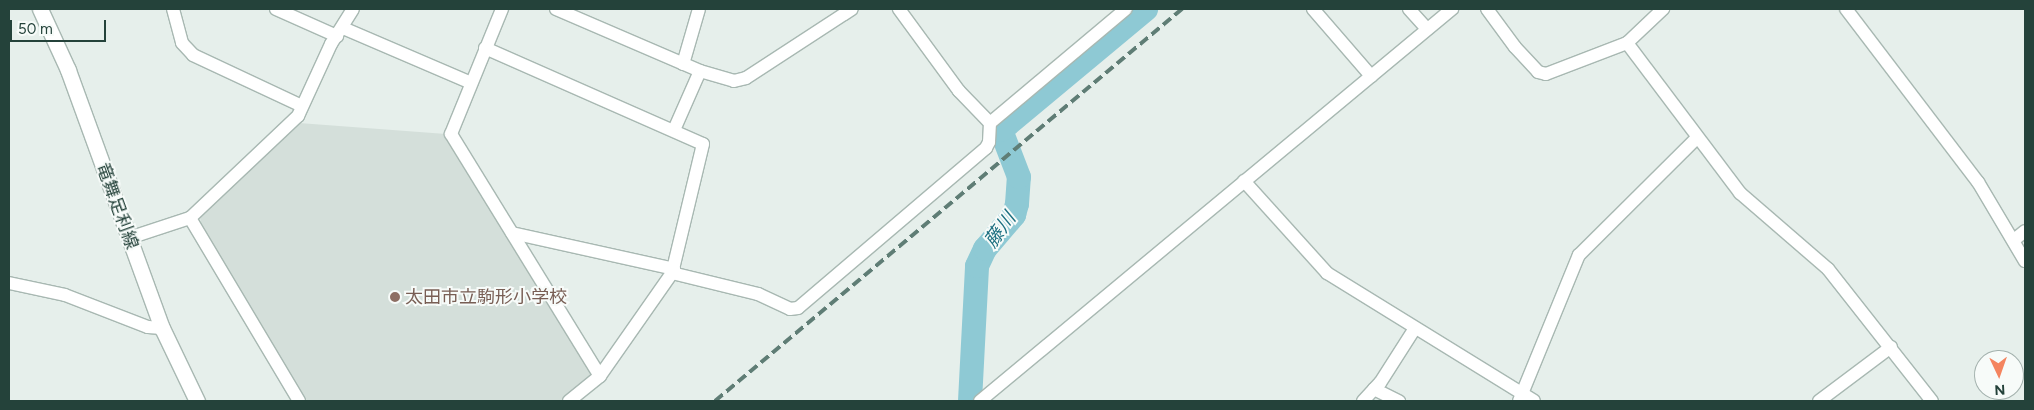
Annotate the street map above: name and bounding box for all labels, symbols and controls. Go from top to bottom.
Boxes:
scale bar [12,10,109,42]
text: 50 m [18,20,53,38]
street label: 竜舞足利線 [91,160,143,252]
water label: 藤川 [980,208,1020,252]
place label: 太田市立駒形小学校 [405,286,567,308]
marker: 太田市立駒形小学校 [389,291,401,303]
north arrow [1974,350,2024,400]
text: N [1994,381,2006,398]

